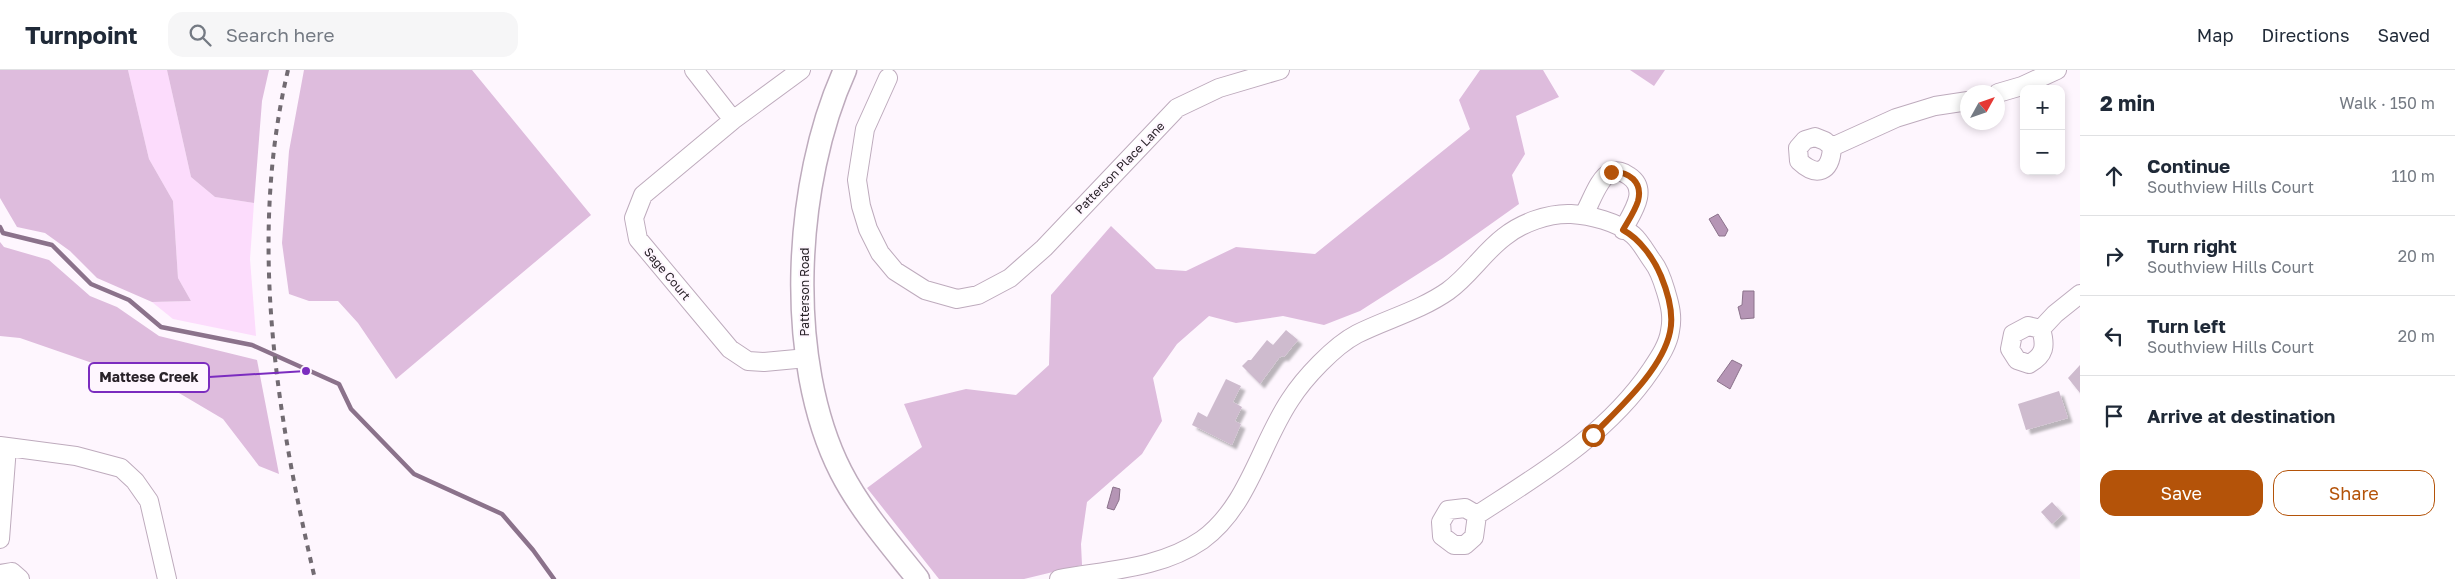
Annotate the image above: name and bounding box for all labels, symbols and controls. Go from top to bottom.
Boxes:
search box [168,12,518,57]
text: Turnpoint [25,20,138,49]
icon: search [186,21,214,49]
text: Search here [226,23,335,46]
text: Map [2197,24,2233,46]
text: Directions [2261,24,2349,46]
text: Saved [2377,24,2430,46]
north arrow [1960,85,2005,130]
map controls [2020,85,2065,175]
button: + [2020,85,2065,130]
text: 2 min [2100,90,2155,116]
text: Walk · 150 m [2339,93,2435,113]
street label: Patterson Place Lane [1072,118,1168,217]
button: − [2020,130,2065,175]
text: Continue [2147,154,2230,177]
route end [1600,161,1623,184]
icon: ahead [2100,162,2128,190]
text: 110 m [2391,166,2435,186]
text: Southview Hills Court [2147,177,2314,197]
text: Turn right [2147,234,2237,257]
icon: right [2100,242,2128,270]
street label: Sage Court [641,244,694,303]
text: 20 m [2398,246,2435,266]
street label: Patterson Road [797,248,812,336]
text: Southview Hills Court [2147,257,2314,277]
text: Turn left [2147,314,2226,337]
icon: left [2100,322,2128,350]
text: 20 m [2398,326,2435,346]
text: Southview Hills Court [2147,337,2314,357]
callout: Mattese Creek [89,363,209,392]
text: Mattese Creek [99,368,199,385]
icon: arrive [2100,402,2128,430]
text: Arrive at destination [2147,404,2335,427]
route start [1582,424,1605,447]
button: Save [2100,470,2263,516]
button: Share [2273,470,2435,516]

